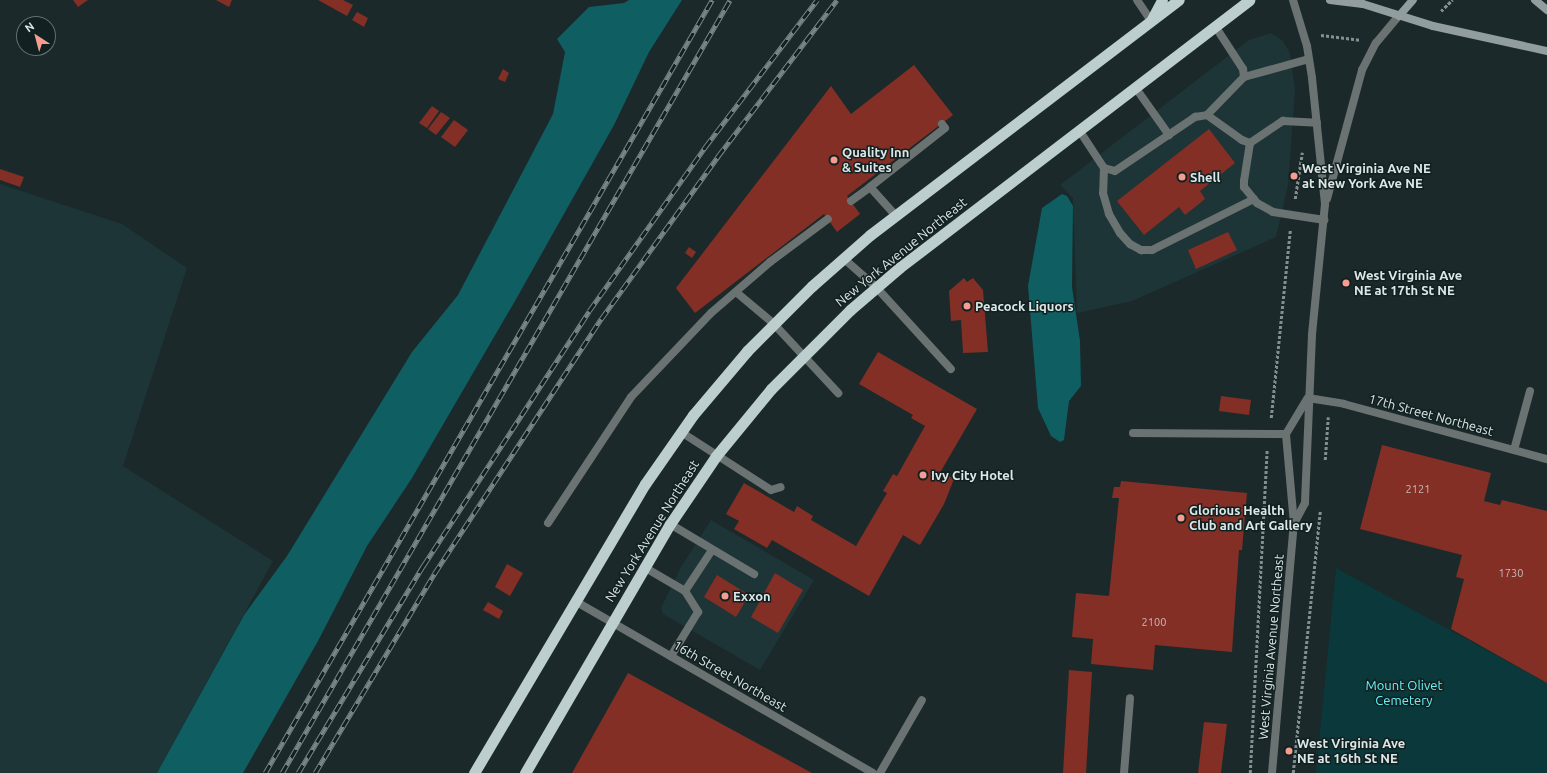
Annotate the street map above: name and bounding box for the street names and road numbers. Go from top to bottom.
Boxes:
street label: New York Avenue Northeast [832,194,970,310]
street label: 17th Street Northeast [1367,391,1495,439]
street label: New York Avenue Northeast [602,457,702,605]
street label: West Virginia Avenue Northeast [1255,554,1287,740]
street label: 16th Street Northeast [671,637,789,715]

